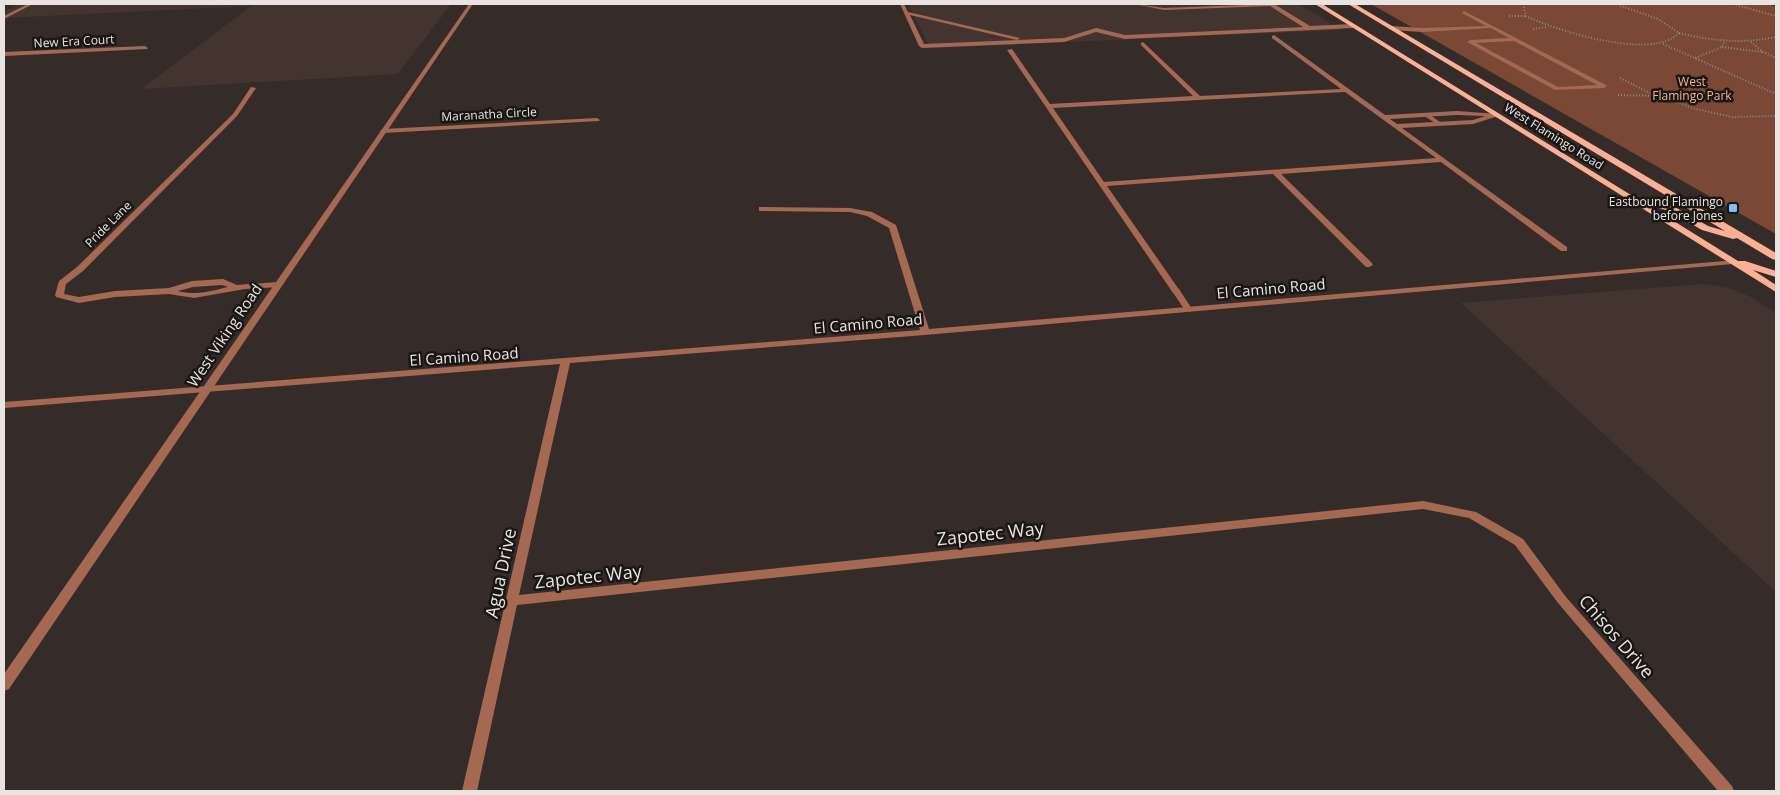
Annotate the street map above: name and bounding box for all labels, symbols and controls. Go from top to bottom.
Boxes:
street label: New Era Court [33,30,115,52]
park label: West Flamingo Park [1652,73,1732,104]
street label: West Flamingo Road [1501,99,1607,173]
street label: Maranatha Circle [441,103,537,125]
place label: Eastbound Flamingo before Jones [1609,193,1723,224]
street label: Pride Lane [81,197,135,251]
marker: Eastbound Flamingo before Jones [1727,202,1739,214]
street label: El Camino Road [1216,273,1326,303]
street label: West Viking Road [182,280,266,390]
street label: El Camino Road [813,308,923,338]
street label: El Camino Road [409,342,519,370]
street label: Zapotec Way [935,515,1046,551]
street label: Agua Drive [479,526,521,620]
street label: Zapotec Way [533,558,644,594]
street label: Chisos Drive [1574,589,1660,683]

